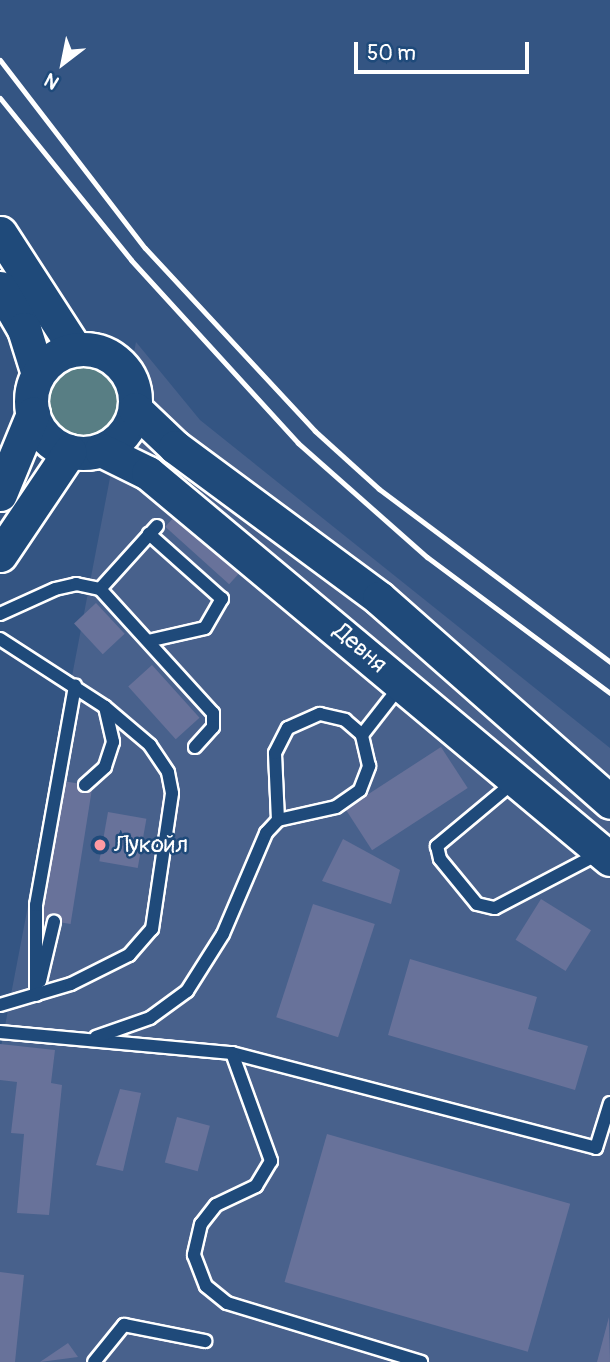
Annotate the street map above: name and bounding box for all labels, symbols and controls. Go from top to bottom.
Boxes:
north arrow [28,28,98,98]
scale bar [358,28,533,72]
text: 50 m [367,40,416,67]
text: N [40,67,64,94]
street label: Девня [327,617,393,679]
place label: Лукойл [114,831,188,859]
marker: Лукойл [92,837,108,853]

